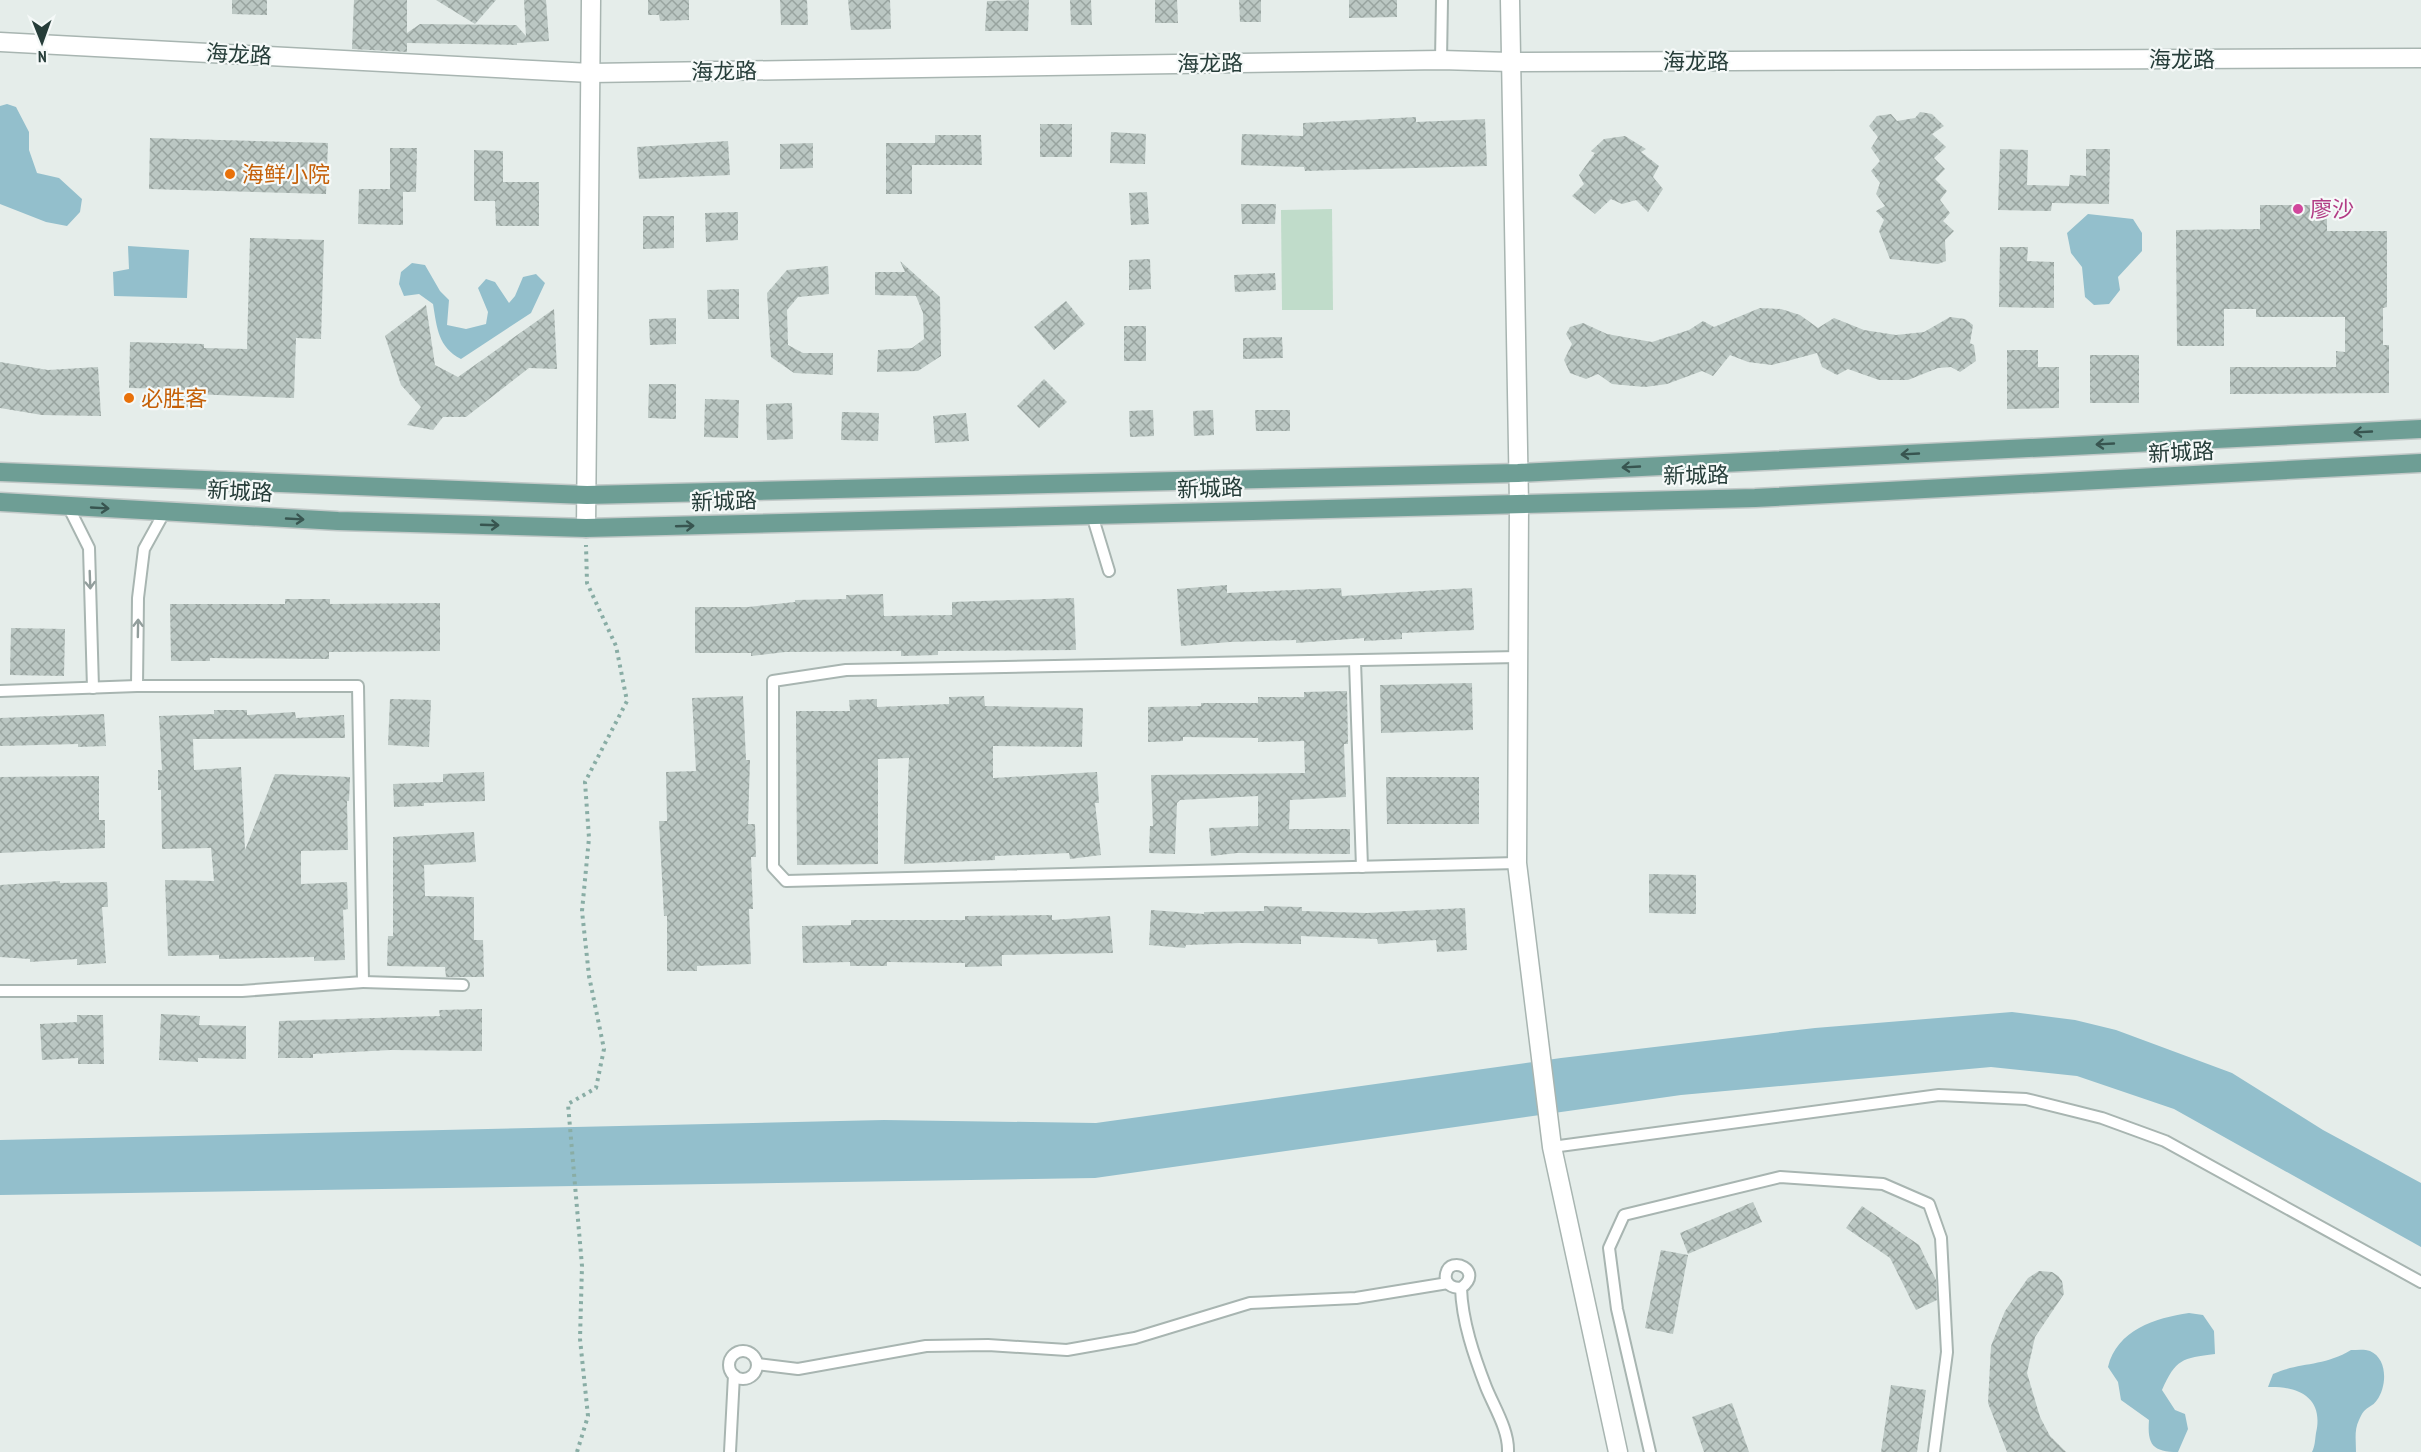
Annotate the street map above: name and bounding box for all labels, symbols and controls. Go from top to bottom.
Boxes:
north arrow [12,12,72,72]
street label: 海龙路 [205,38,273,70]
street label: 海龙路 [2149,45,2215,73]
text: N [38,47,47,67]
street label: 海龙路 [1663,47,1729,75]
street label: 海龙路 [1177,48,1243,78]
street label: 海龙路 [691,56,757,86]
place label: 海鲜小院 [242,160,330,188]
marker: 海鲜小院 [223,167,237,181]
place label: 廖沙 [2310,195,2354,223]
marker: 廖沙 [2291,202,2305,216]
place label: 必胜客 [141,384,207,412]
marker: 必胜客 [122,391,136,405]
one-way arrow [2353,426,2373,437]
street label: 新城路 [2147,436,2215,468]
one-way arrow [2095,439,2115,450]
one-way arrow [1901,448,1921,459]
street label: 新城路 [1663,460,1729,490]
one-way arrow [1622,462,1642,473]
street label: 新城路 [1177,473,1243,503]
street label: 新城路 [206,475,274,507]
street label: 新城路 [691,486,757,516]
one-way arrow [90,502,110,513]
one-way arrow [285,513,305,524]
one-way arrow [479,520,499,531]
one-way arrow [674,520,694,531]
one-way arrow [85,570,96,590]
one-way arrow [132,618,144,638]

